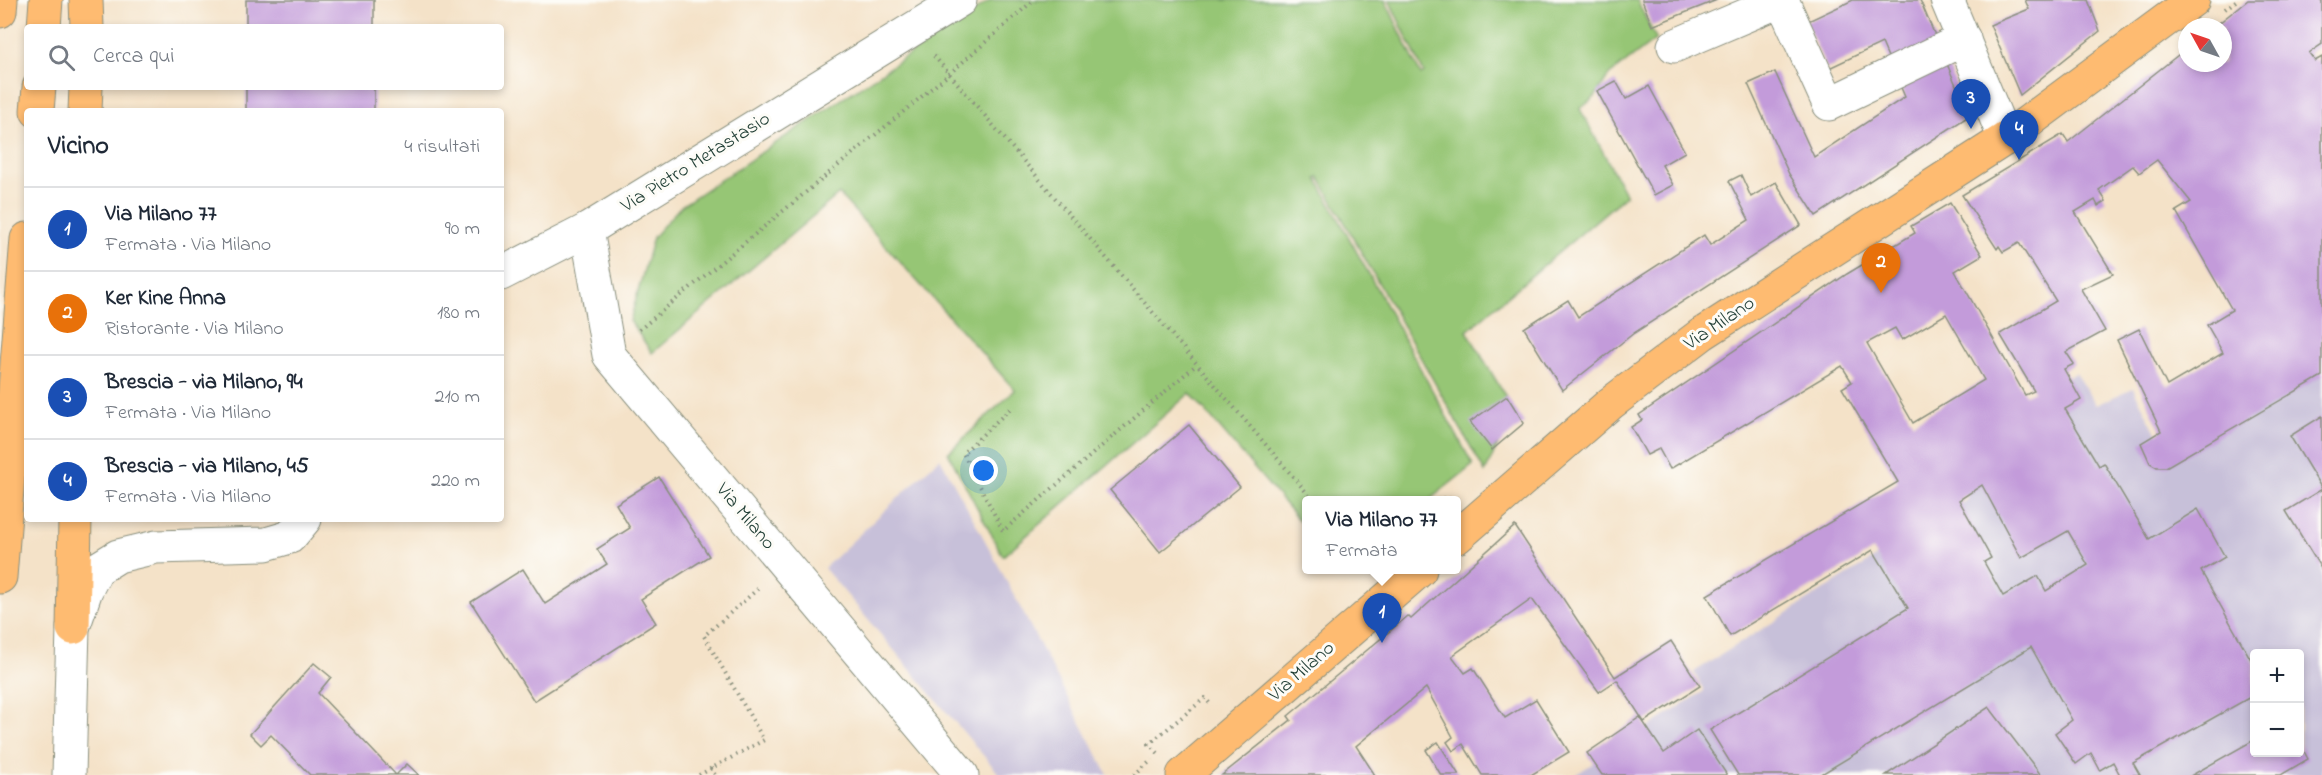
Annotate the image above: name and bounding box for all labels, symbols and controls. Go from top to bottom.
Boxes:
north arrow [2178,18,2232,72]
search box [24,24,504,90]
icon: search [45,41,78,74]
text: Cerca qui [93,41,175,73]
pin: 3 [1952,80,1990,129]
street label: Via Pietro Metastasio [615,105,776,221]
pin: 4 [2000,110,2038,160]
text: Vicino [48,128,109,166]
text: 4 risultati [404,133,480,162]
text: Via Milano 77 [105,199,217,231]
text: 1 [64,215,71,244]
text: 90 m [445,215,480,244]
text: Fermata · Via Milano [105,231,271,260]
pin: 2 [1862,244,1900,293]
text: Ker Kine Anna [105,283,226,315]
street label: Via Milano [1678,290,1761,359]
text: 2 [63,299,72,328]
text: 180 m [437,299,480,328]
text: Ristorante · Via Milano [105,315,284,344]
text: Brescia - via Milano, 94 [105,367,303,399]
text: 3 [63,383,72,412]
text: 210 m [435,383,480,412]
text: Fermata · Via Milano [105,399,271,428]
text: Brescia - via Milano, 45 [105,451,308,483]
your location [969,456,998,485]
text: 4 [63,467,72,496]
text: 220 m [431,467,480,496]
street label: Via Milano [708,476,782,557]
text: Fermata · Via Milano [105,483,271,512]
popup [1302,496,1461,574]
text: Via Milano 77 [1326,505,1437,537]
text: Fermata [1326,537,1398,566]
pin: 1 [1362,594,1402,643]
street label: Via Milano [1262,635,1342,710]
map controls [2250,649,2304,757]
button: + [2250,649,2304,703]
button: − [2250,703,2304,757]

